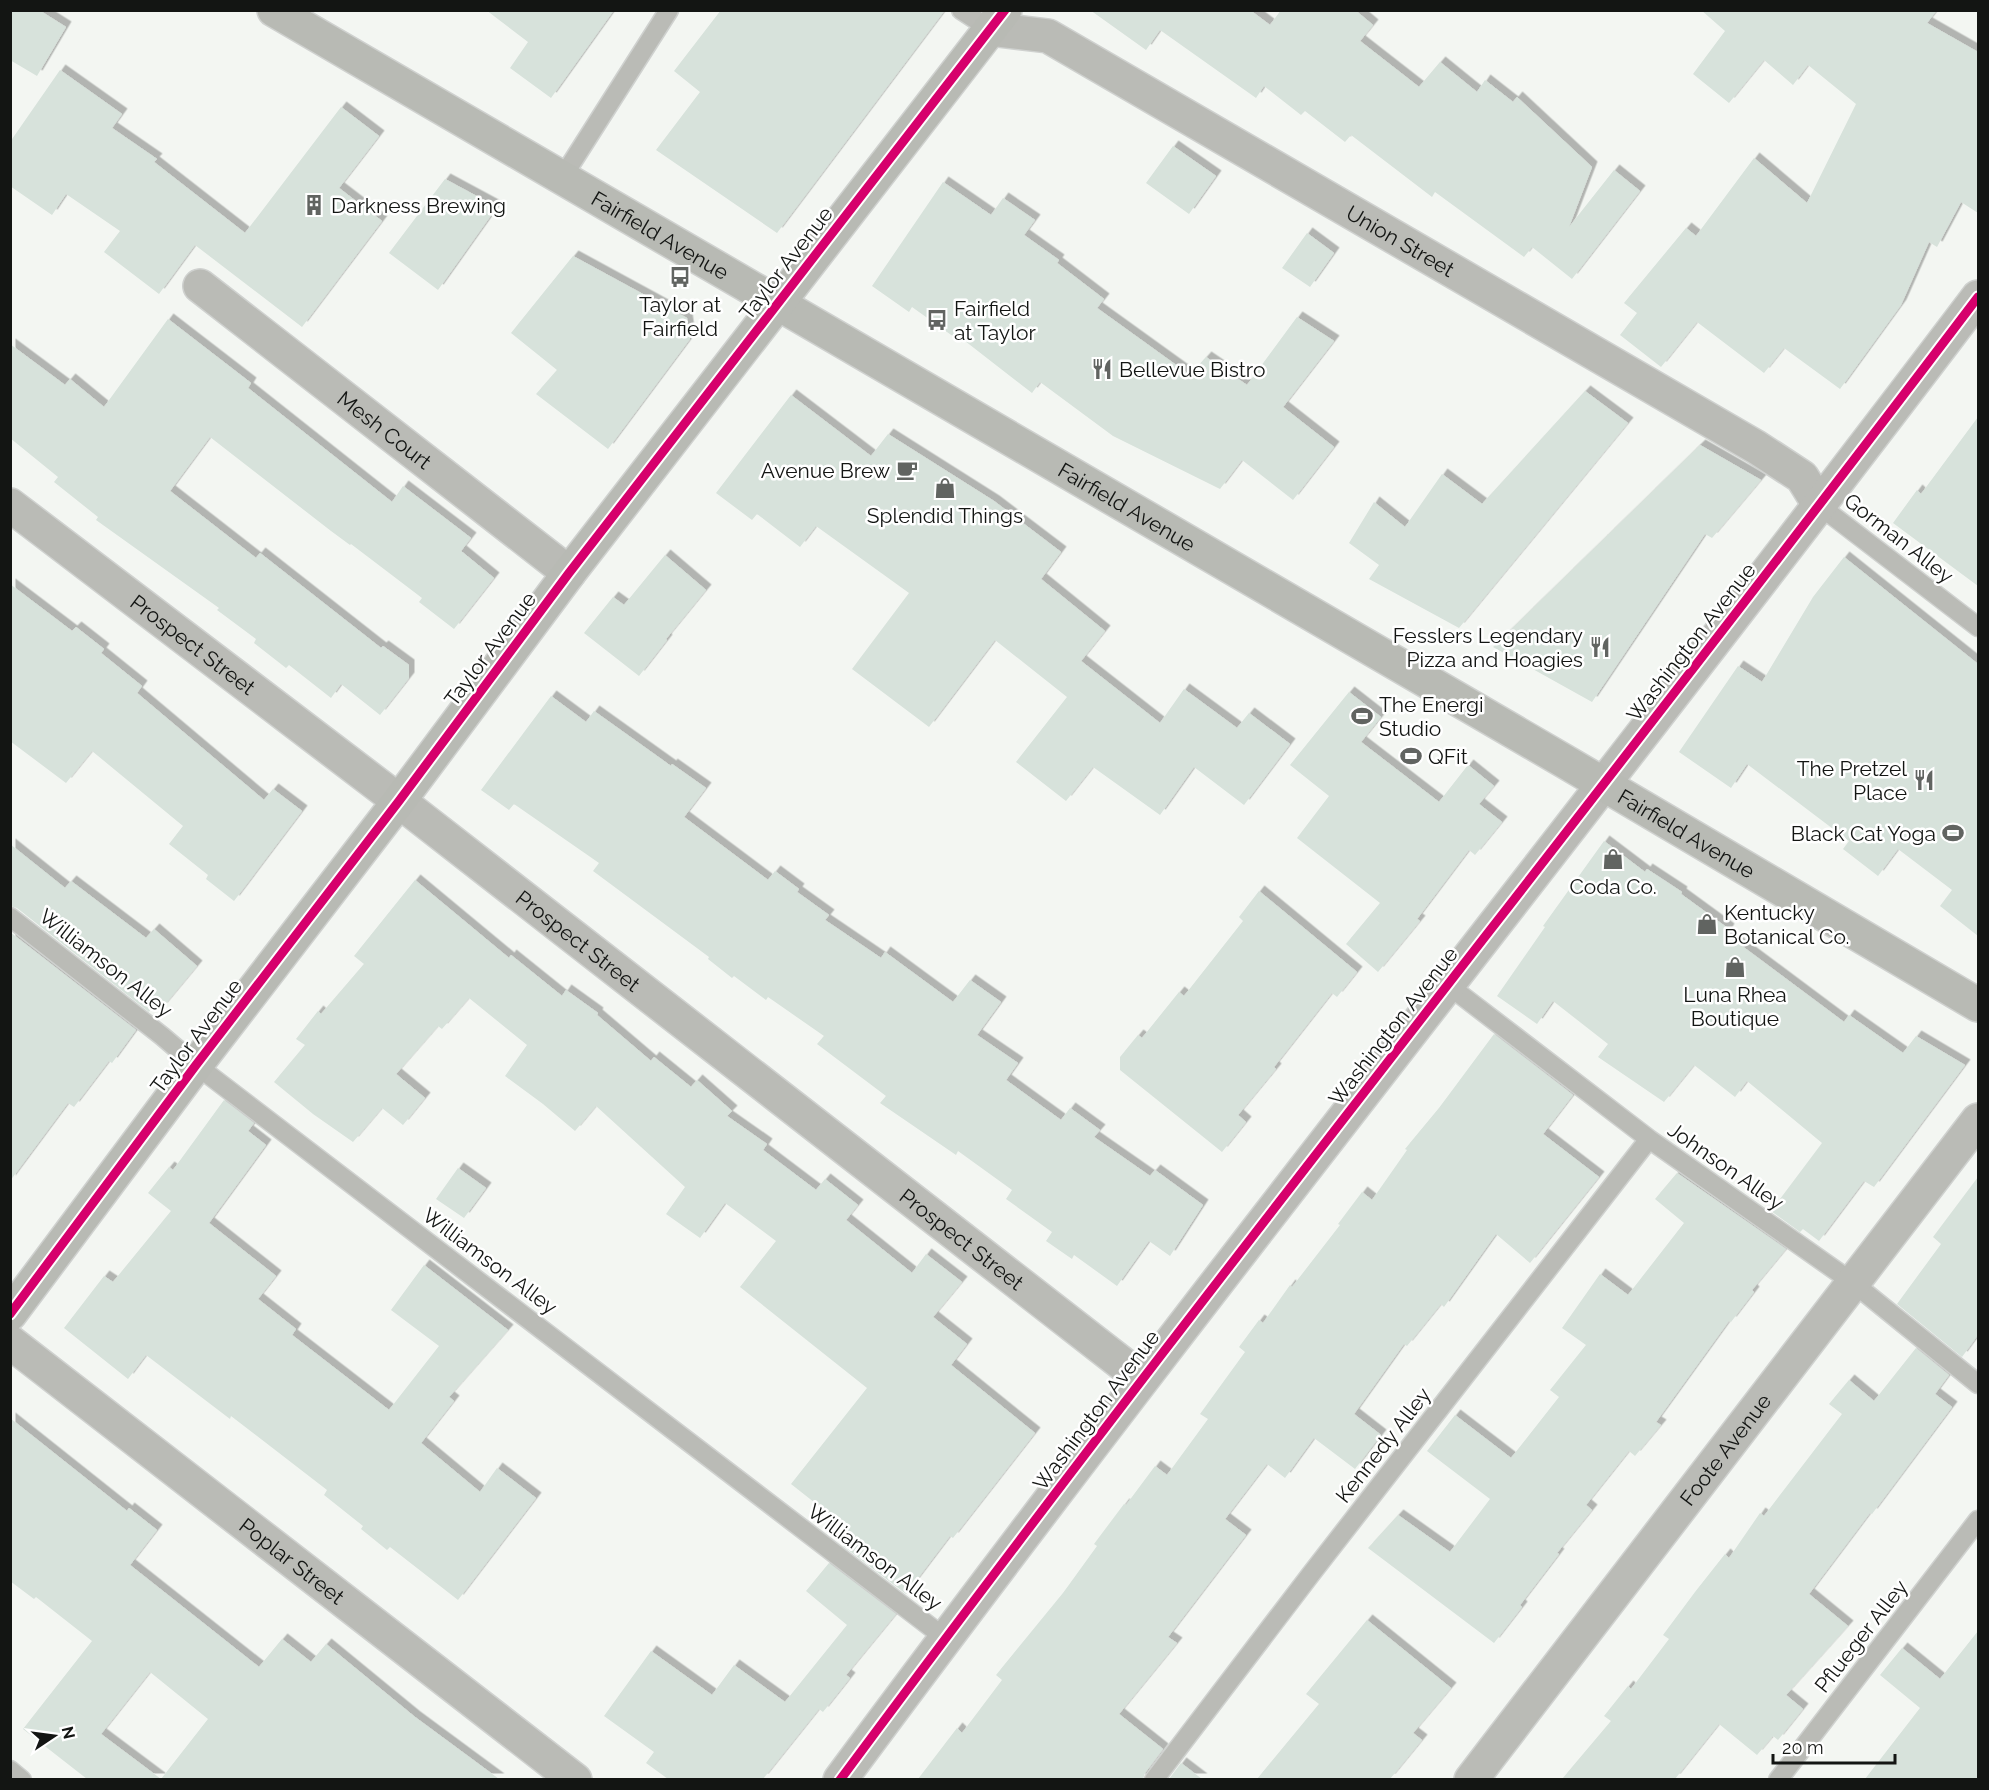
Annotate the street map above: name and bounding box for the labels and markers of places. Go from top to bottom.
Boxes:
building icon: Darkness Brewing [302,193,326,217]
place label: Darkness Brewing [331,193,506,218]
bus stop icon: Taylor at Fairfield [668,265,692,289]
place label: Taylor at Fairfield [639,292,721,341]
place label: Fairfield at Taylor [954,296,1036,345]
bus stop icon: Fairfield at Taylor [925,308,949,332]
restaurant icon: Bellevue Bistro [1090,357,1114,381]
place label: Bellevue Bistro [1119,357,1265,382]
place label: Avenue Brew [761,458,890,483]
cafe icon: Avenue Brew [895,458,919,482]
shop icon: Splendid Things [933,476,957,500]
place label: Splendid Things [867,503,1023,528]
place label: Fesslers Legendary Pizza and Hoagies [1393,623,1583,672]
restaurant icon: Fesslers Legendary Pizza and Hoagies [1588,635,1612,659]
place label: The Energi Studio [1379,692,1484,741]
sports icon: The Energi Studio [1350,704,1374,728]
sports icon: QFit [1399,744,1423,768]
place label: QFit [1428,744,1468,769]
place label: The Pretzel Place [1797,756,1907,805]
restaurant icon: The Pretzel Place [1912,768,1936,792]
place label: Black Cat Yoga [1791,821,1936,846]
sports icon: Black Cat Yoga [1941,821,1965,845]
shop icon: Coda Co. [1601,847,1625,871]
place label: Coda Co. [1569,874,1657,899]
place label: Kentucky Botanical Co. [1724,900,1849,949]
shop icon: Kentucky Botanical Co. [1695,912,1719,936]
shop icon: Luna Rhea Boutique [1723,955,1747,979]
place label: Luna Rhea Boutique [1683,982,1787,1031]

